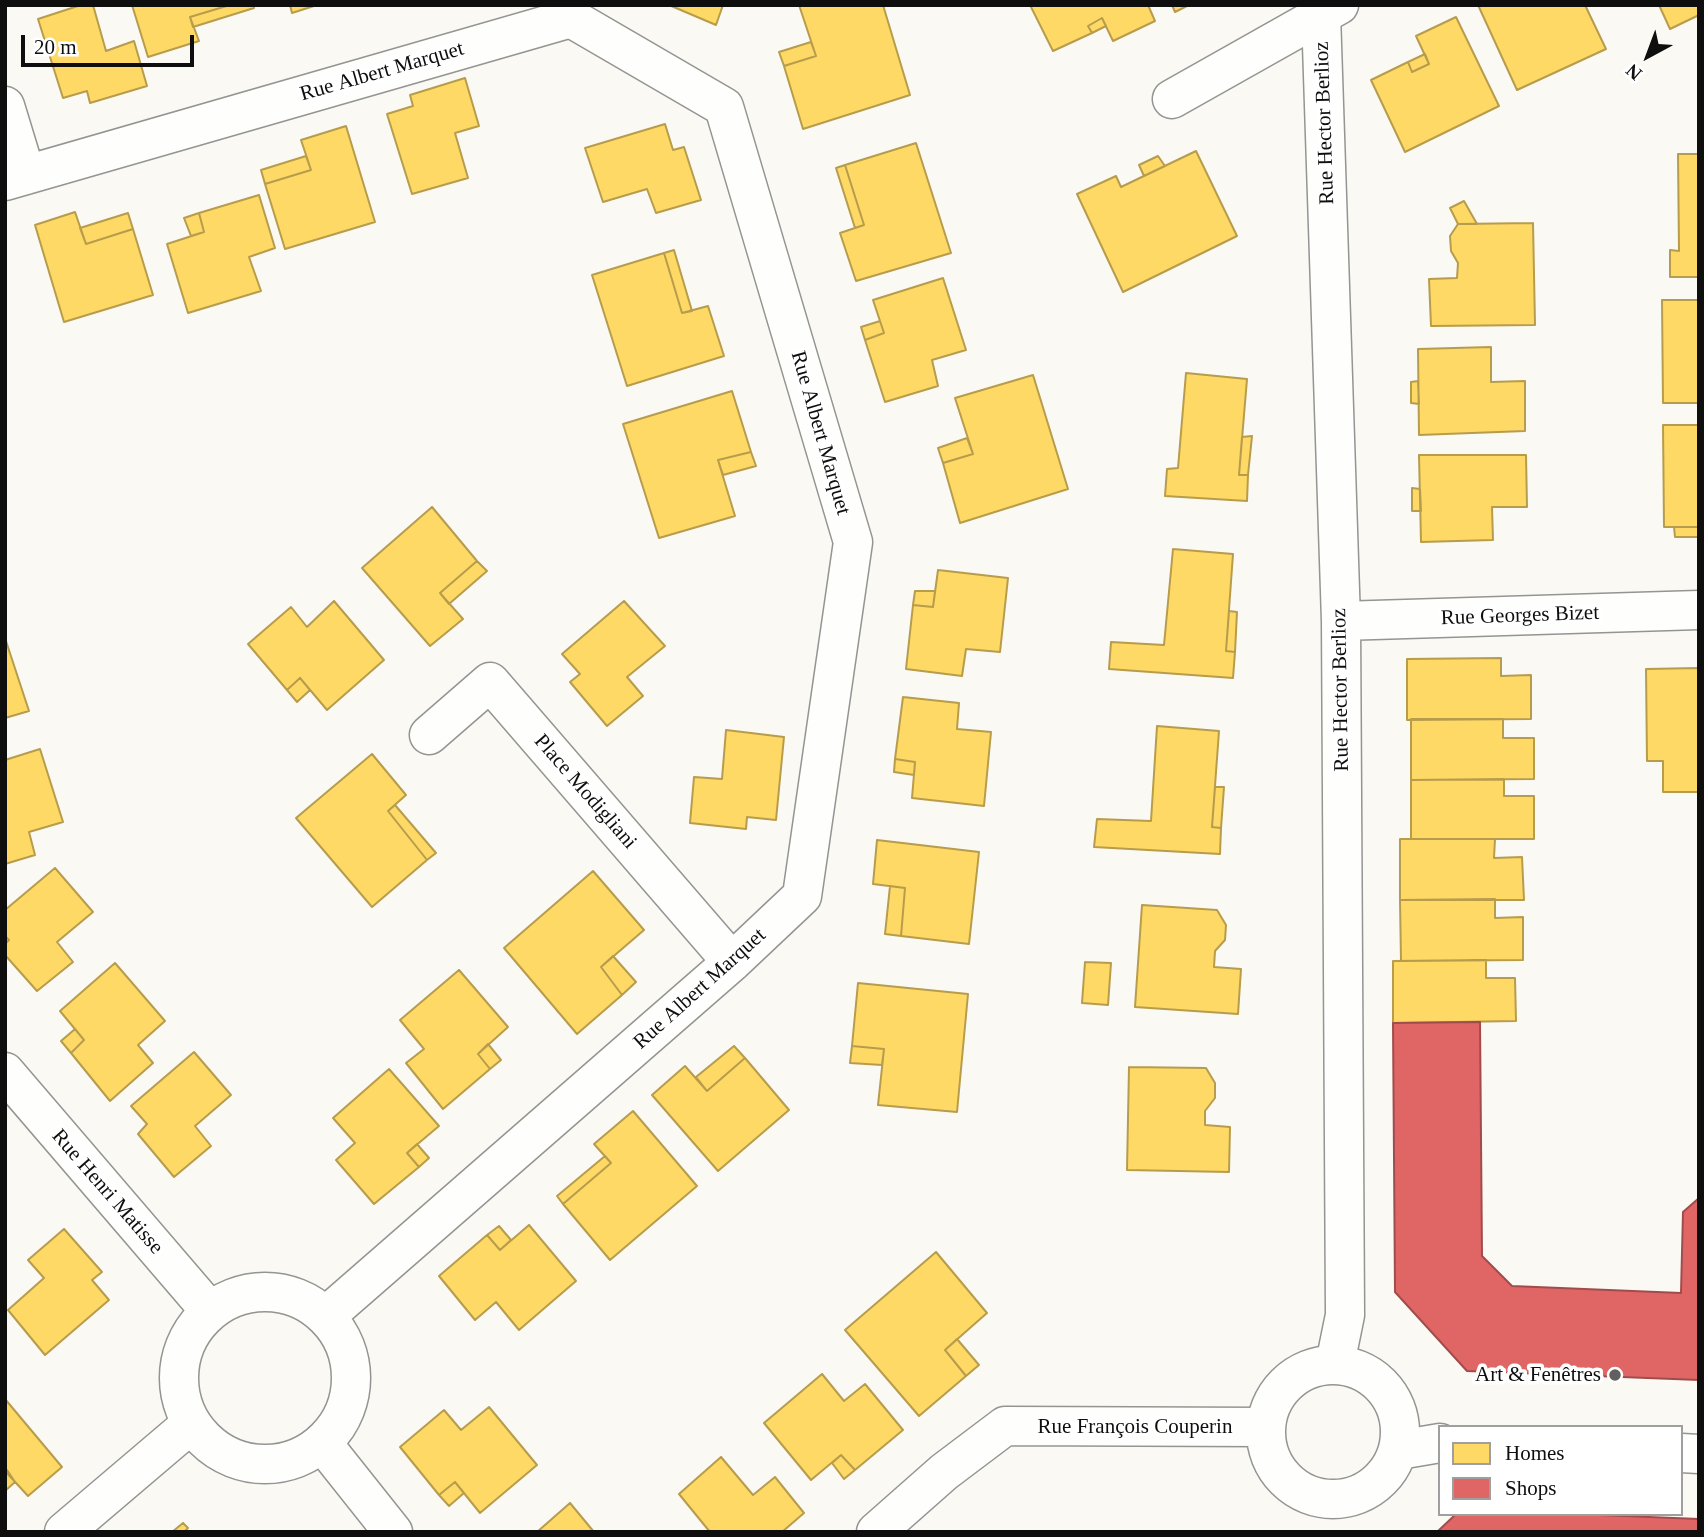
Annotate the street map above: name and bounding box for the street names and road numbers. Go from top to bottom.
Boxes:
street label: Rue Albert Marquet [297,37,467,107]
street label: Rue Hector Berlioz [1310,41,1340,205]
street label: Rue Albert Marquet [785,348,855,518]
street label: Rue Georges Bizet [1440,601,1600,631]
street label: Rue Hector Berlioz [1327,608,1355,772]
street label: Place Modigliani [528,729,642,855]
street label: Rue Albert Marquet [629,923,771,1055]
street label: Rue Henri Matisse [46,1124,168,1260]
street label: Rue François Couperin [1038,1414,1232,1440]

